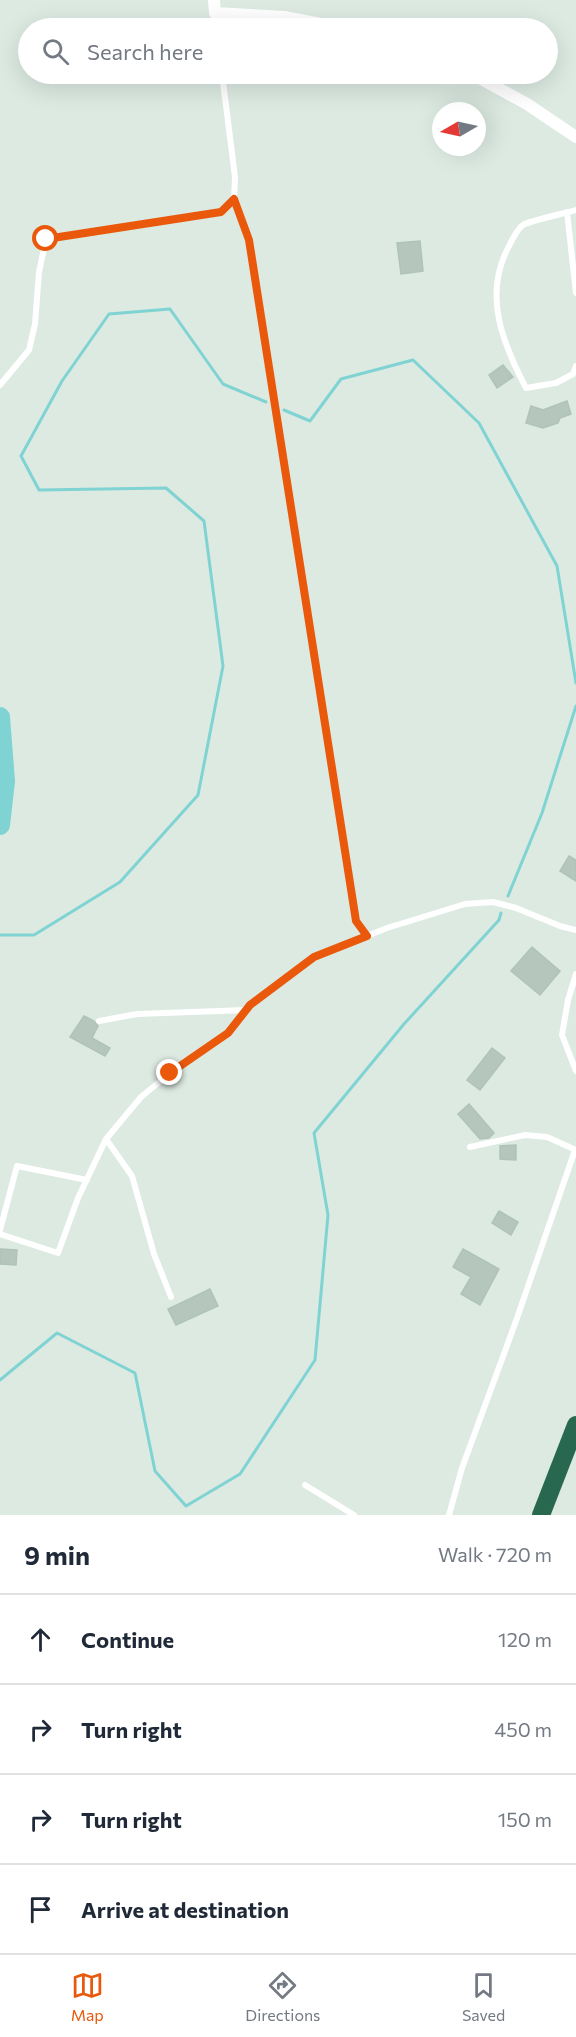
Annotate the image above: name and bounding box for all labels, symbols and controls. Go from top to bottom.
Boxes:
search box [18,18,558,84]
icon: search [39,35,72,68]
text: Search here [87,38,203,65]
north arrow [432,102,486,156]
route start [32,225,58,251]
route end [156,1059,182,1085]
text: 9 min [24,1539,90,1570]
text: Walk · 720 m [438,1542,552,1566]
icon: ahead [24,1623,57,1656]
text: Continue [81,1626,174,1653]
text: 120 m [498,1627,552,1651]
icon: right [24,1713,57,1746]
text: Turn right [81,1716,182,1743]
text: 450 m [494,1717,552,1741]
icon: right [24,1803,57,1836]
text: Turn right [81,1806,182,1833]
text: 150 m [498,1807,552,1831]
icon: arrive [24,1893,57,1926]
text: Arrive at destination [81,1896,289,1923]
tab: Map [71,1969,104,2024]
tab: Directions [245,1969,320,2024]
tab: Saved [462,1969,505,2024]

